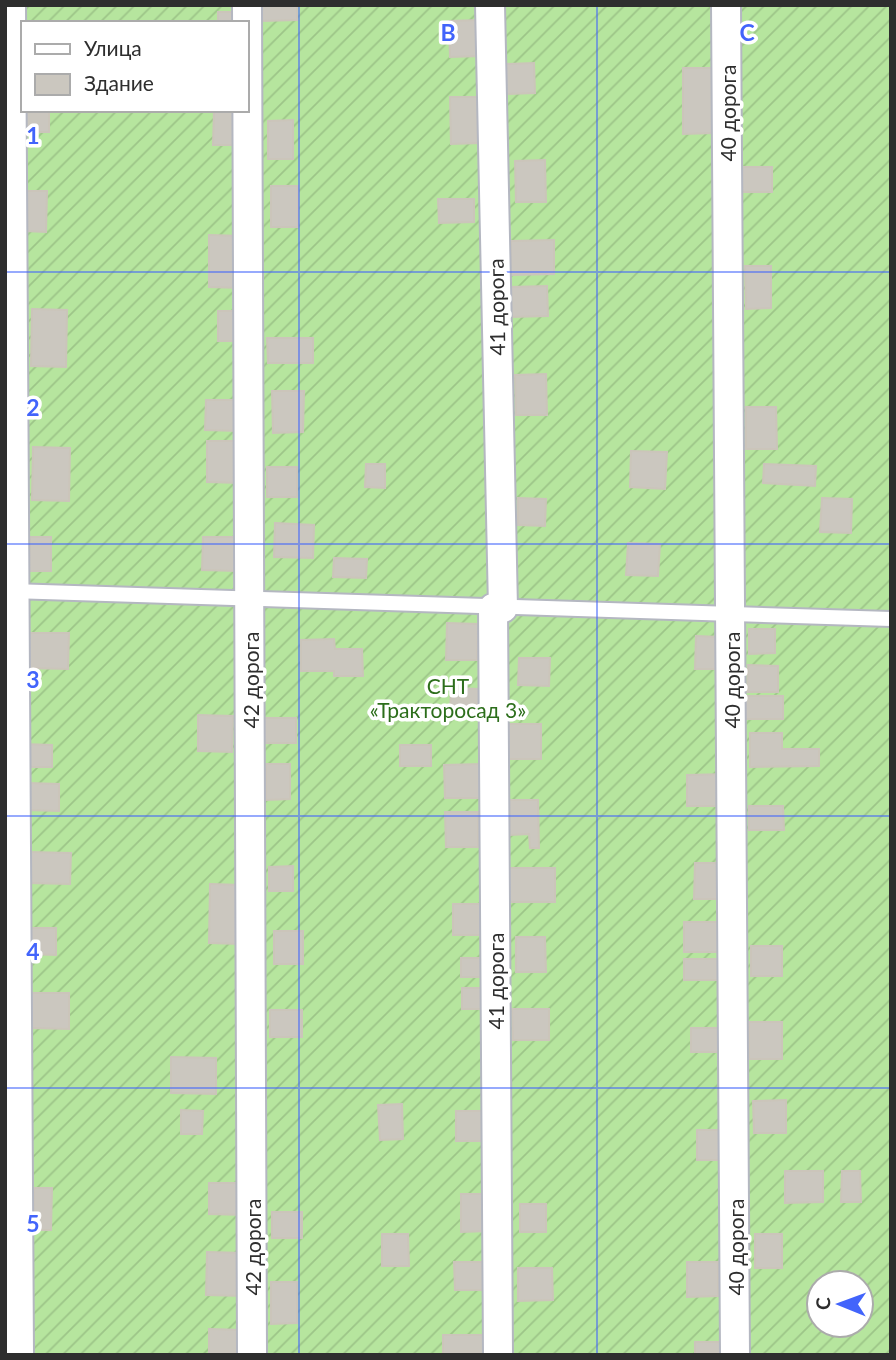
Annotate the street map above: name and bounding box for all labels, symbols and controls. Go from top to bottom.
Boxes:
text: B [440,18,456,46]
text: C [739,18,755,46]
legend [21,21,248,112]
text: Улица [84,35,142,60]
street label: 40 дорога [715,64,740,162]
text: Здание [84,70,154,95]
text: 1 [26,121,40,149]
street label: 41 дорога [483,258,509,356]
text: 2 [26,393,40,421]
street label: 42 дорога [238,631,263,729]
street label: 40 дорога [719,631,744,729]
text: 3 [26,665,40,693]
park label: СНТ «Тракторосад 3» [370,673,526,722]
street label: 41 дорога [483,932,508,1030]
text: 4 [26,937,40,965]
street label: 42 дорога [240,1198,265,1296]
street label: 40 дорога [723,1198,748,1296]
text: 5 [26,1209,40,1237]
north arrow [805,1269,875,1339]
text: С [811,1297,834,1310]

